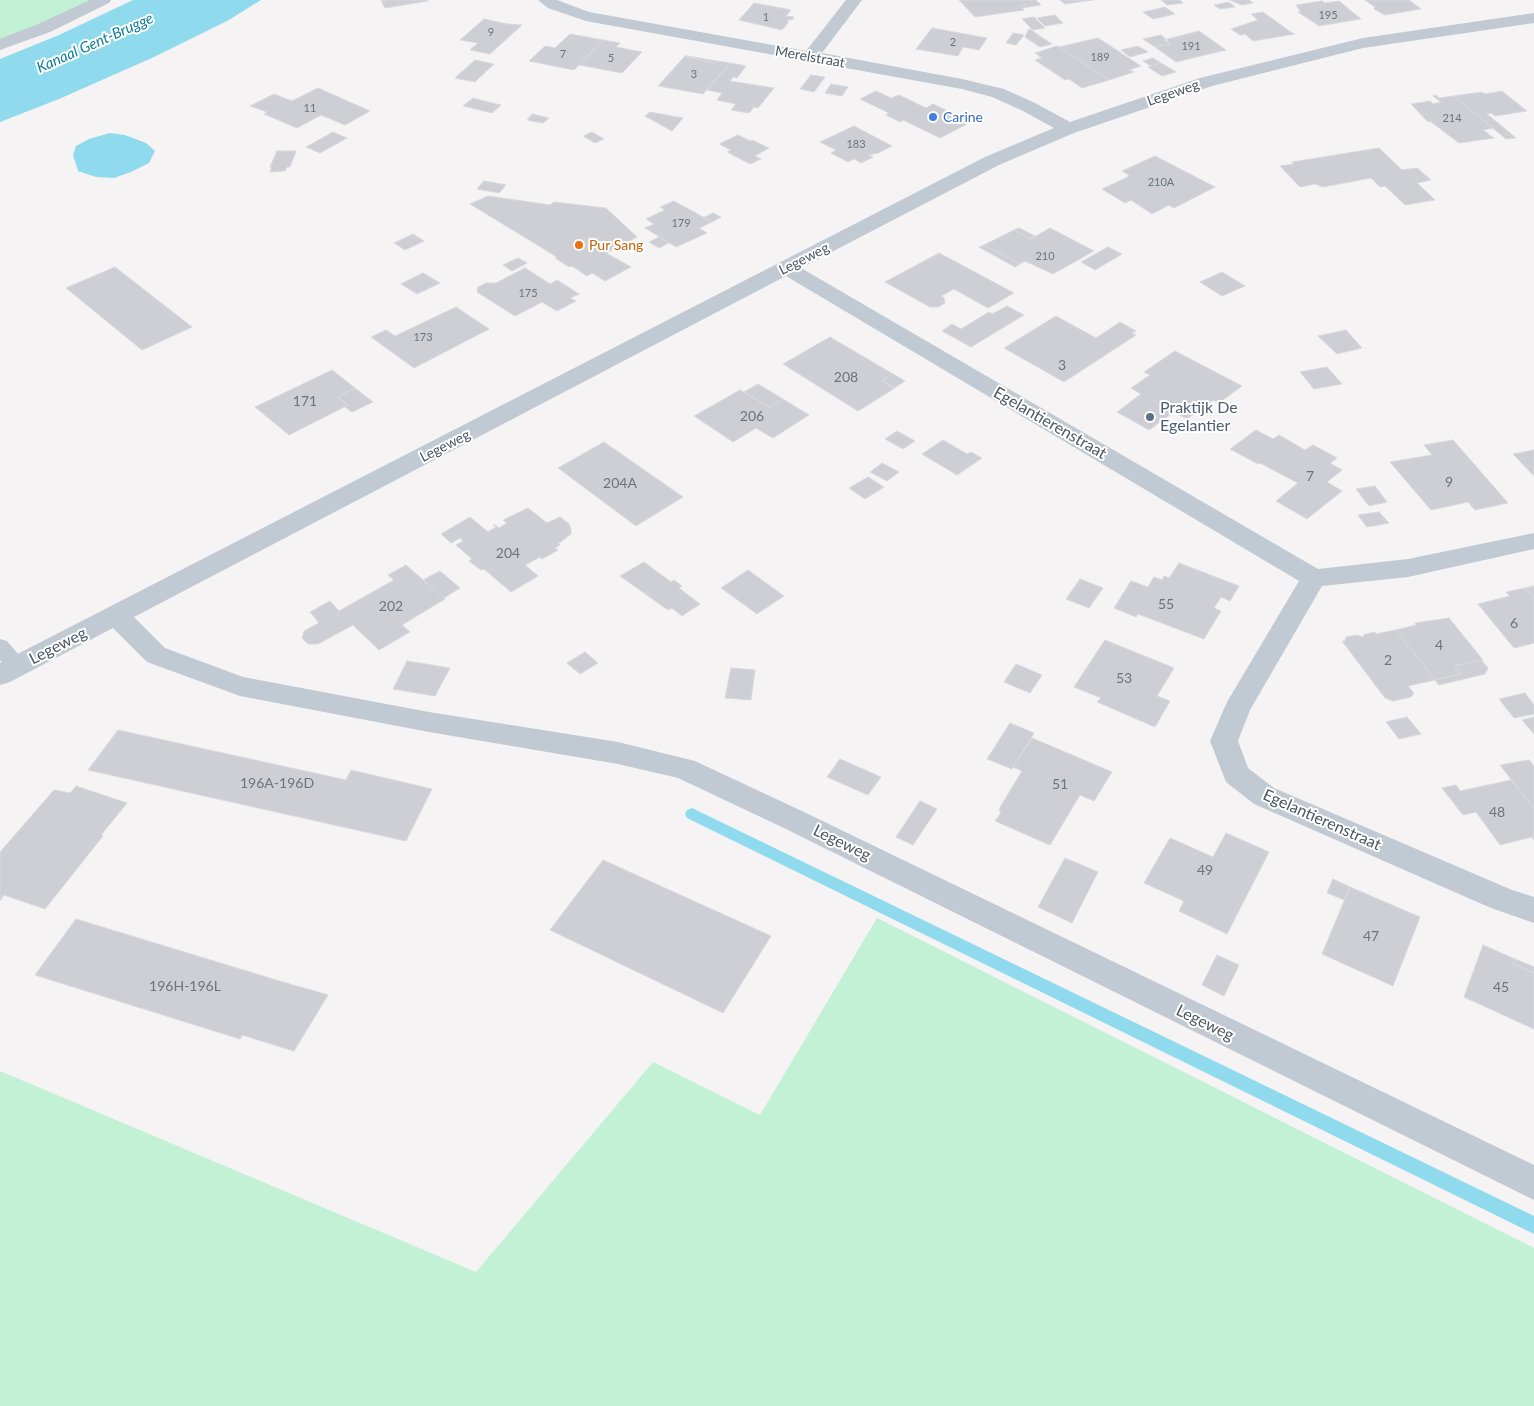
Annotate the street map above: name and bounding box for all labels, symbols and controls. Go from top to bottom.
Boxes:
house number: 195 [1318,8,1338,22]
water label: Kanaal Gent-Brugge [34,9,156,77]
house number: 1 [763,10,769,24]
house number: 9 [488,25,494,39]
house number: 2 [950,35,956,49]
house number: 191 [1181,39,1201,53]
street label: Merelstraat [774,43,846,71]
house number: 7 [560,47,566,61]
house number: 189 [1090,50,1110,64]
house number: 5 [608,51,614,65]
house number: 3 [691,67,697,81]
street label: Legeweg [1145,76,1201,110]
house number: 11 [304,101,316,115]
place label: Carine [943,109,983,125]
marker: Carine [927,111,939,123]
house number: 214 [1442,111,1462,125]
house number: 183 [846,137,866,151]
house number: 210A [1148,175,1174,189]
house number: 179 [671,216,691,230]
place label: Pur Sang [589,237,643,253]
marker: Pur Sang [573,239,585,251]
street label: Legeweg [776,239,832,279]
house number: 210 [1035,249,1055,263]
house number: 175 [518,286,538,300]
house number: 173 [413,330,433,344]
house number: 3 [1058,357,1066,373]
house number: 208 [834,369,858,385]
street label: Egelantierenstraat [990,383,1110,463]
house number: 171 [293,393,317,409]
place label: Praktijk De Egelantier [1160,398,1238,436]
house number: 206 [740,408,764,424]
marker: Praktijk De Egelantier [1144,411,1156,423]
street label: Legeweg [417,426,473,466]
house number: 7 [1306,468,1314,484]
house number: 9 [1445,474,1453,490]
house number: 204A [603,475,637,491]
house number: 204 [496,545,520,561]
house number: 55 [1158,596,1174,612]
house number: 202 [379,598,403,614]
house number: 6 [1510,615,1518,631]
street label: Legeweg [26,623,90,669]
house number: 4 [1435,637,1443,653]
house number: 2 [1384,652,1392,668]
house number: 53 [1116,670,1132,686]
house number: 196A-196D [240,775,314,791]
house number: 51 [1052,776,1068,792]
street label: Egelantierenstraat [1260,785,1384,855]
house number: 48 [1489,804,1505,820]
street label: Legeweg [810,821,874,865]
house number: 49 [1197,862,1213,878]
house number: 47 [1363,928,1379,944]
house number: 196H-196L [149,978,221,994]
house number: 45 [1493,979,1509,995]
street label: Legeweg [1173,1001,1237,1045]

